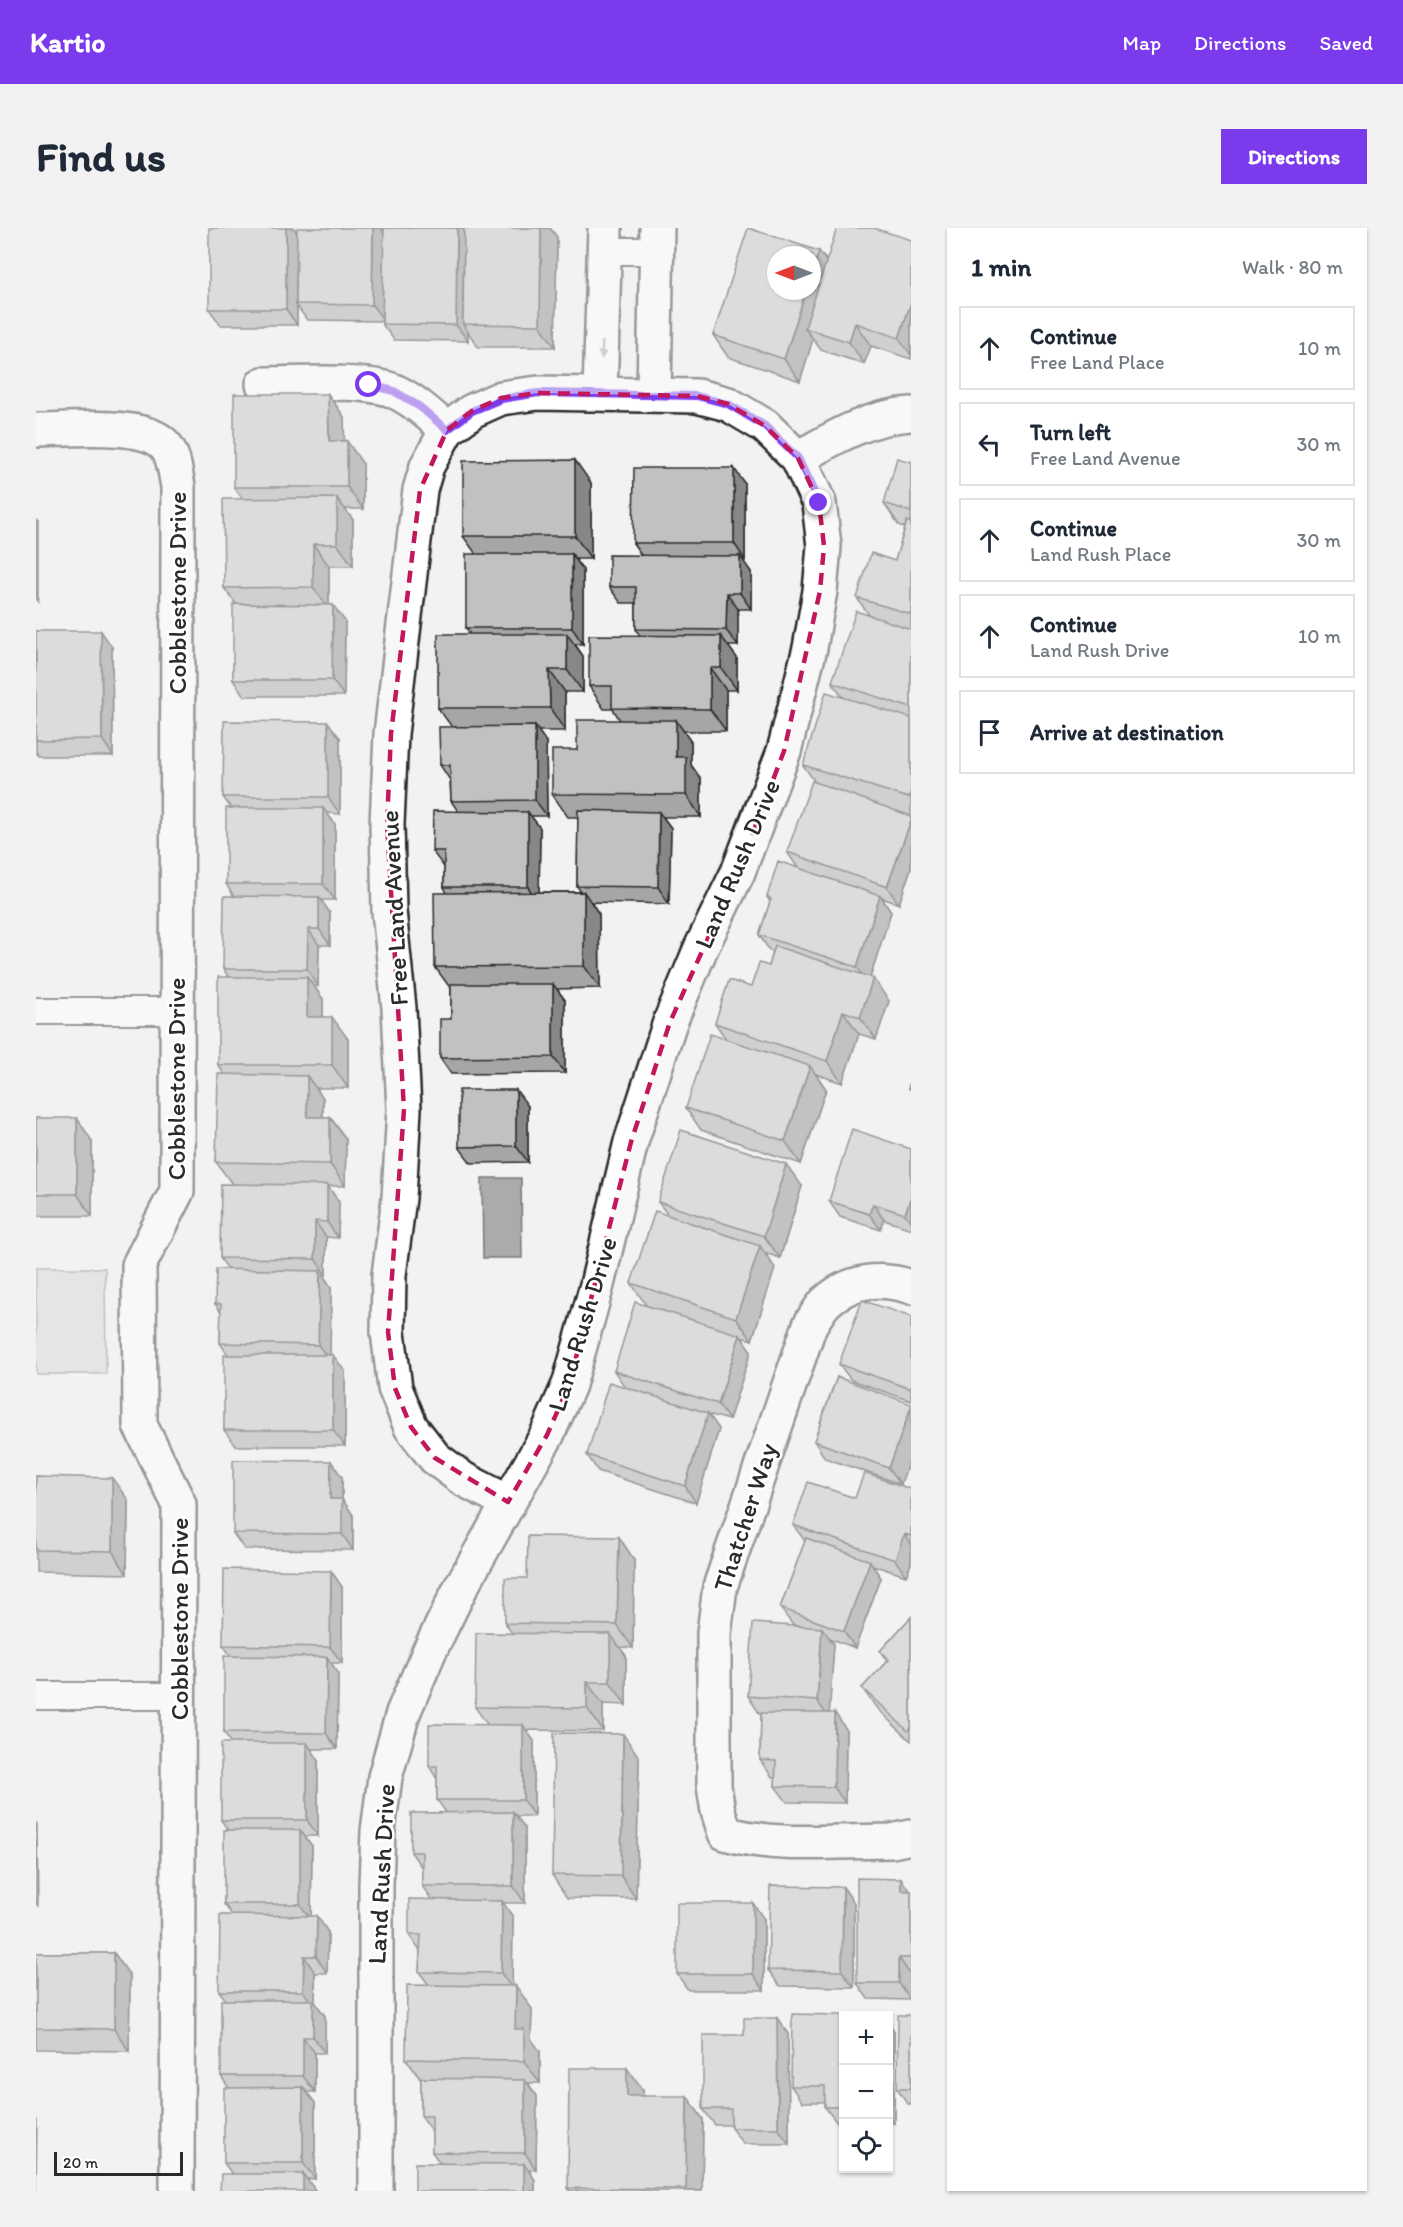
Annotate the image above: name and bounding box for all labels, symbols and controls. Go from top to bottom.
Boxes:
text: Kartio [30,25,105,59]
text: Map [1123,30,1161,55]
text: Directions [1194,30,1286,55]
text: Saved [1319,30,1373,55]
button: Directions [1221,129,1367,184]
text: Find us [36,131,166,182]
north arrow [767,246,821,300]
text: 1 min [971,251,1031,283]
text: Walk · 80 m [1242,255,1343,279]
text: Continue [1030,323,1117,350]
icon: ahead [973,332,1006,365]
text: 10 m [1298,336,1341,360]
one-way arrow [597,341,606,360]
text: Free Land Place [1030,350,1164,374]
route start [355,371,381,397]
text: Turn left [1030,419,1111,446]
icon: left [973,428,1006,461]
text: 30 m [1296,432,1341,456]
text: Free Land Avenue [1030,446,1181,470]
route end [805,489,831,515]
street label: Cobblestone Drive [161,491,193,695]
text: Continue [1030,515,1117,542]
icon: ahead [973,524,1006,557]
text: 30 m [1296,528,1341,552]
text: Land Rush Place [1030,542,1171,566]
text: Continue [1030,611,1117,638]
icon: ahead [973,620,1006,653]
text: 10 m [1298,624,1341,648]
text: Land Rush Drive [1030,638,1169,662]
icon: arrive [973,716,1006,749]
text: Arrive at destination [1030,719,1224,746]
street label: Land Rush Drive [687,774,787,954]
street label: Free Land Avenue [373,809,415,1007]
street label: Cobblestone Drive [160,977,192,1181]
street label: Land Rush Drive [540,1233,624,1415]
street label: Thatcher Way [706,1439,784,1595]
street label: Cobblestone Drive [163,1517,195,1721]
street label: Land Rush Drive [360,1783,402,1965]
map controls [839,2011,893,2173]
button: + [839,2011,893,2065]
button: − [839,2065,893,2119]
button: locate [839,2119,893,2173]
scale bar [54,2149,183,2176]
text: 20 m [63,2153,98,2172]

